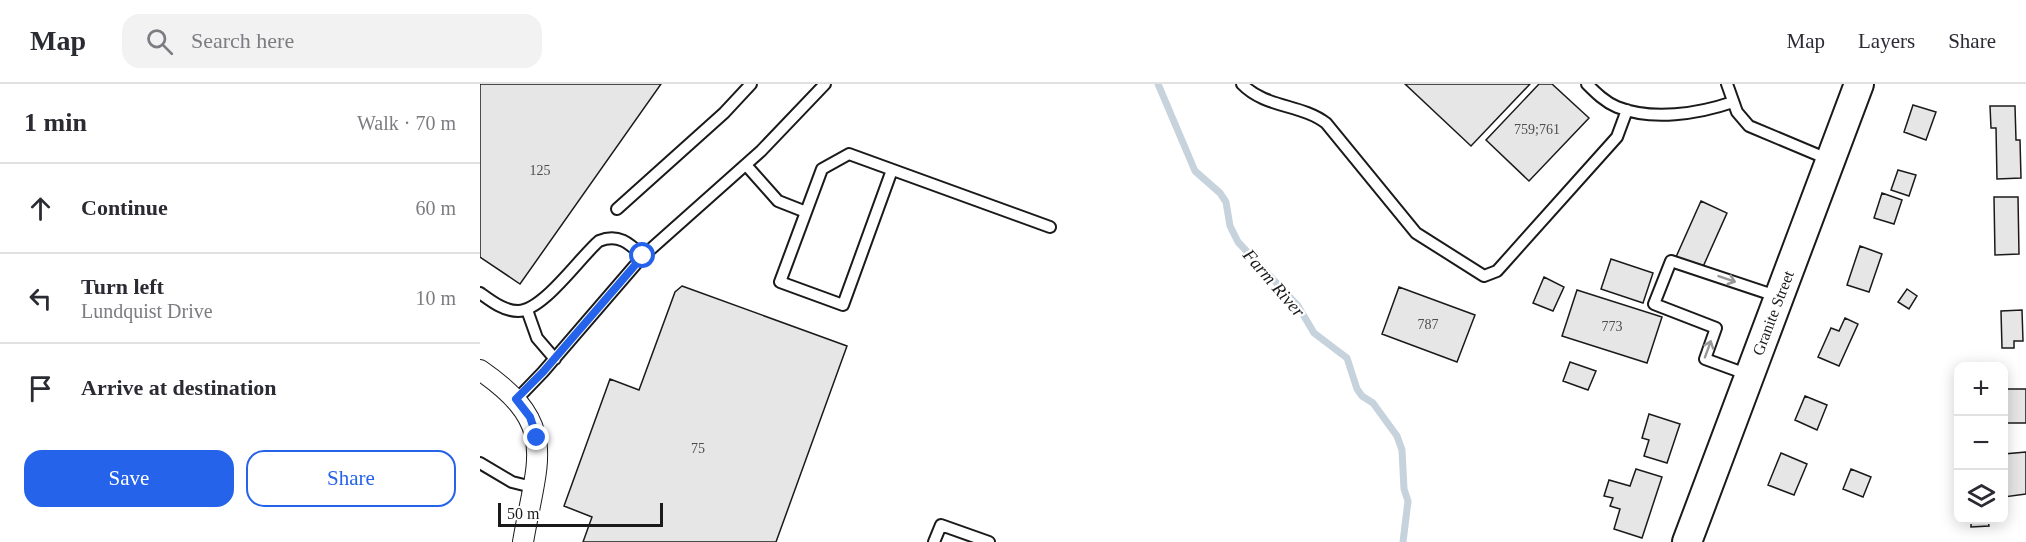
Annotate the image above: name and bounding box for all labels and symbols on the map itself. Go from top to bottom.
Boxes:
house number: 759;761 [1514,122,1560,137]
house number: 125 [530,163,551,178]
route start [629,242,655,268]
water label: Farm River [1238,244,1310,322]
street label: Granite Street [1749,268,1797,358]
one-way arrow [1717,275,1735,286]
house number: 787 [1418,317,1439,332]
house number: 773 [1602,319,1623,334]
one-way arrow [1704,340,1715,359]
route end [523,424,549,450]
house number: 75 [691,441,705,456]
scale bar [498,500,663,528]

